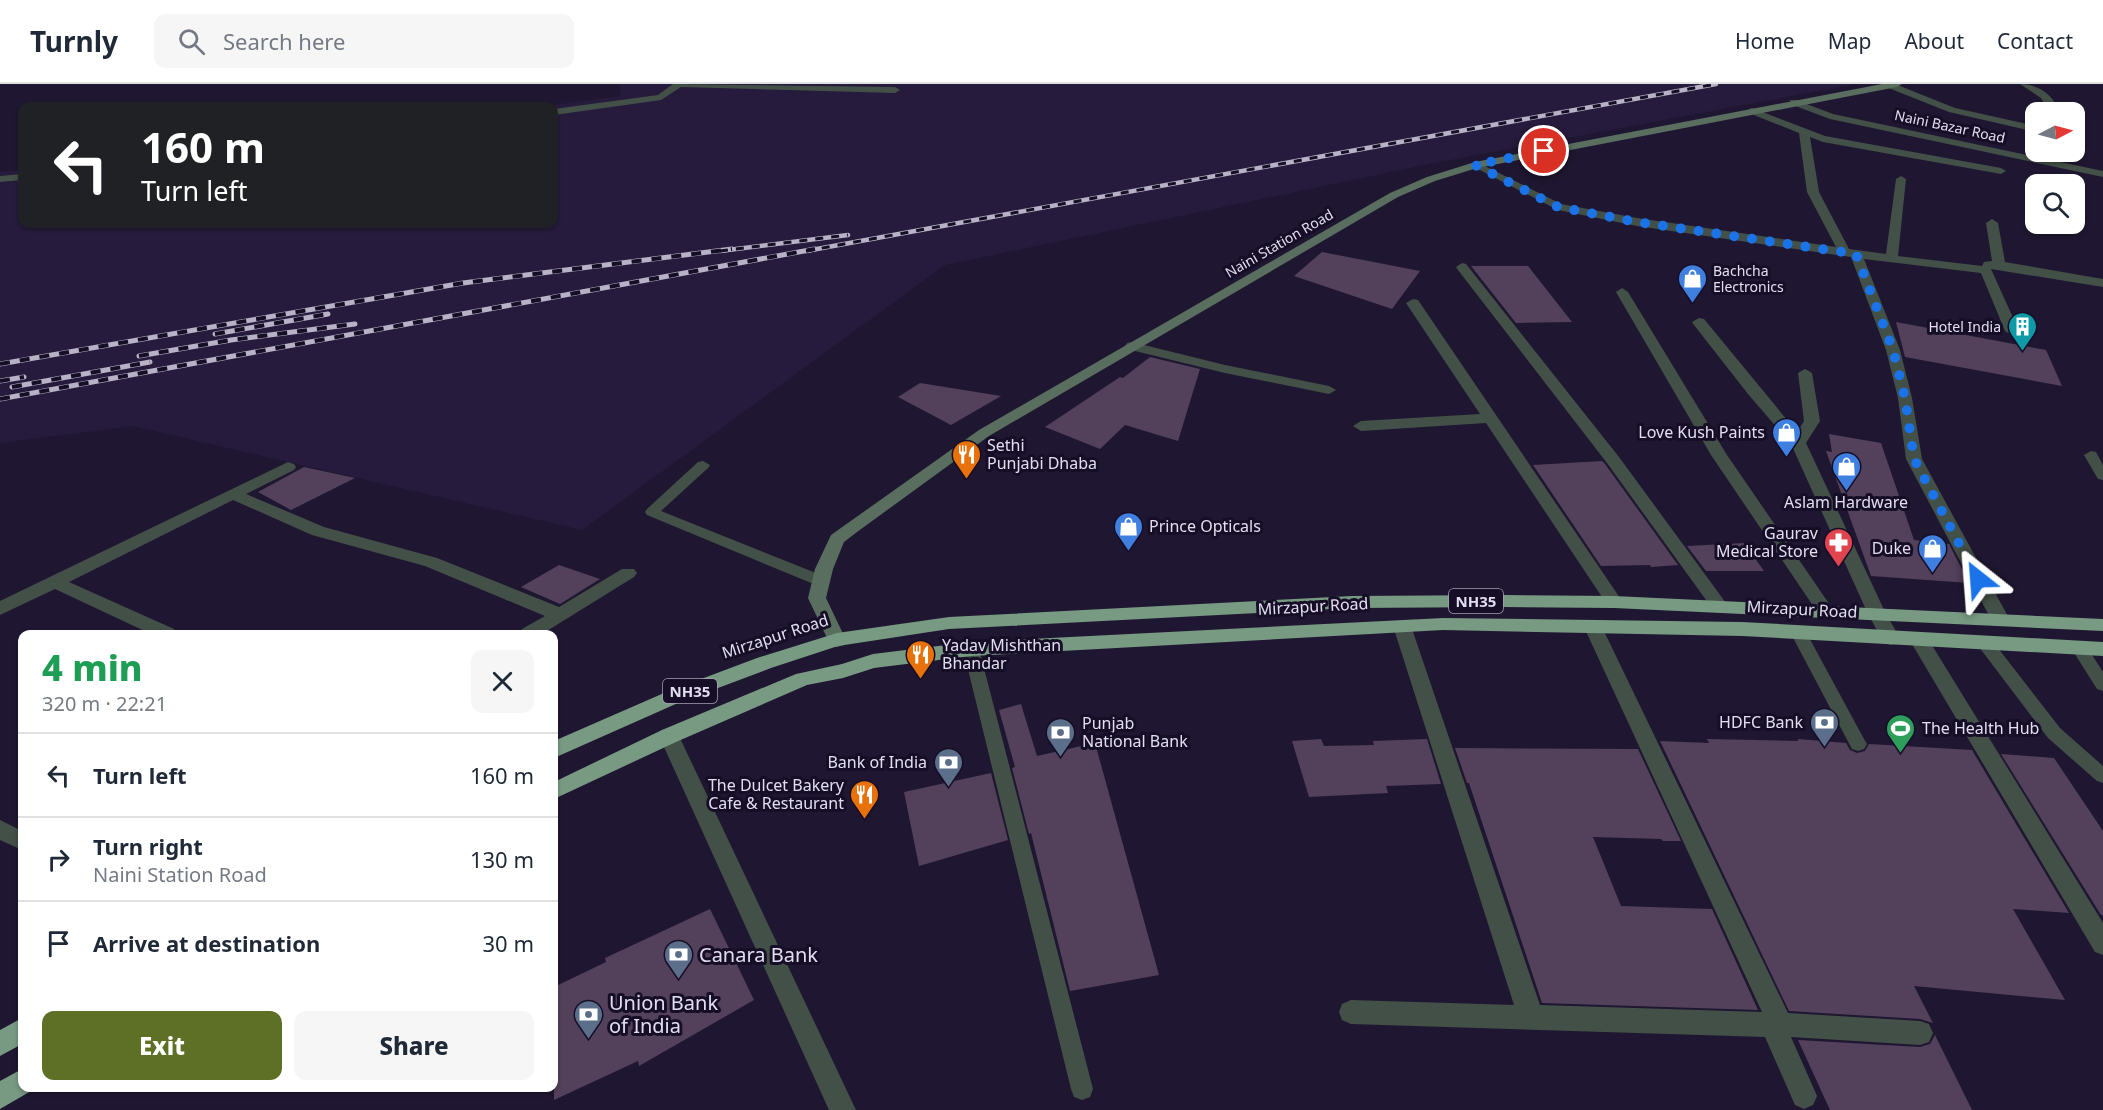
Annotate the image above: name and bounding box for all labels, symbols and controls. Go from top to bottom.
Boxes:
search box [154,14,574,68]
text: Turnly [30,22,118,60]
icon: search [175,25,208,58]
text: Search here [223,26,345,56]
text: Home [1735,27,1795,55]
text: Map [1828,27,1871,55]
text: About [1904,27,1964,55]
text: Contact [1997,27,2073,55]
north arrow [2025,102,2085,162]
map controls [2025,102,2085,234]
street label: Naini Bazar Road [1893,105,2007,147]
text: 160 m [141,118,265,175]
pin [1518,125,1569,176]
icon: left [42,126,120,204]
icon: arrive [1527,134,1560,167]
text: Turn left [141,172,247,209]
button: search [2025,174,2085,234]
street label: Naini Station Road [1222,204,1336,282]
place label: Bachcha Electronics [1713,261,1784,296]
shop icon: Bachcha Electronics [1676,262,1708,304]
building icon: Hotel India [2006,310,2038,352]
place label: Hotel India [1928,317,2001,336]
shop icon: Love Kush Paints [1770,416,1802,458]
place label: Love Kush Paints [1638,421,1765,443]
place label: Sethi Punjabi Dhaba [987,434,1097,474]
restaurant icon: Sethi Punjabi Dhaba [950,438,982,480]
shop icon: Aslam Hardware [1830,450,1862,492]
place label: Aslam Hardware [1784,491,1908,513]
shop icon: Prince Opticals [1112,510,1144,552]
place label: Prince Opticals [1149,515,1261,537]
place label: Gaurav Medical Store [1716,522,1819,562]
pharmacy icon: Gaurav Medical Store [1823,526,1855,568]
shop icon: Duke [1916,532,1948,574]
place label: Duke [1872,537,1911,559]
position arrow [1946,547,2010,611]
road number: NH35 [1449,589,1503,613]
street label: Mirzapur Road [1257,592,1369,620]
street label: Mirzapur Road [1746,595,1858,623]
street label: Mirzapur Road [719,608,831,664]
place label: Yadav Mishthan Bhandar [942,634,1061,674]
restaurant icon: Yadav Mishthan Bhandar [905,638,937,680]
text: 4 min [42,643,143,692]
button: close [471,650,534,713]
road number: NH35 [663,679,717,703]
text: 320 m · 22:21 [42,690,167,717]
bank icon: HDFC Bank [1808,706,1840,748]
place label: HDFC Bank [1719,711,1803,733]
place label: Punjab National Bank [1082,712,1188,752]
sports icon: The Health Hub [1885,712,1917,754]
bank icon: Punjab National Bank [1045,716,1077,758]
place label: The Health Hub [1922,717,2039,739]
bank icon: Bank of India [932,746,964,788]
place label: Bank of India [827,751,927,773]
icon: left [42,759,75,792]
text: Turn left [93,760,187,790]
text: 160 m [470,760,534,790]
place label: The Dulcet Bakery Cafe & Restaurant [708,774,845,814]
restaurant icon: The Dulcet Bakery Cafe & Restaurant [849,778,881,820]
text: Turn right [93,831,203,861]
icon: right [42,843,75,876]
text: 130 m [470,844,534,874]
text: Naini Station Road [93,861,267,888]
icon: arrive [42,927,75,960]
text: Arrive at destination [93,928,320,958]
text: 30 m [483,928,534,958]
bank icon: Canara Bank [662,938,694,980]
place label: Canara Bank [699,941,818,968]
place label: Union Bank of India [609,989,718,1039]
bank icon: Union Bank of India [572,998,604,1040]
button: Exit [42,1011,282,1080]
button: Share [294,1011,534,1080]

